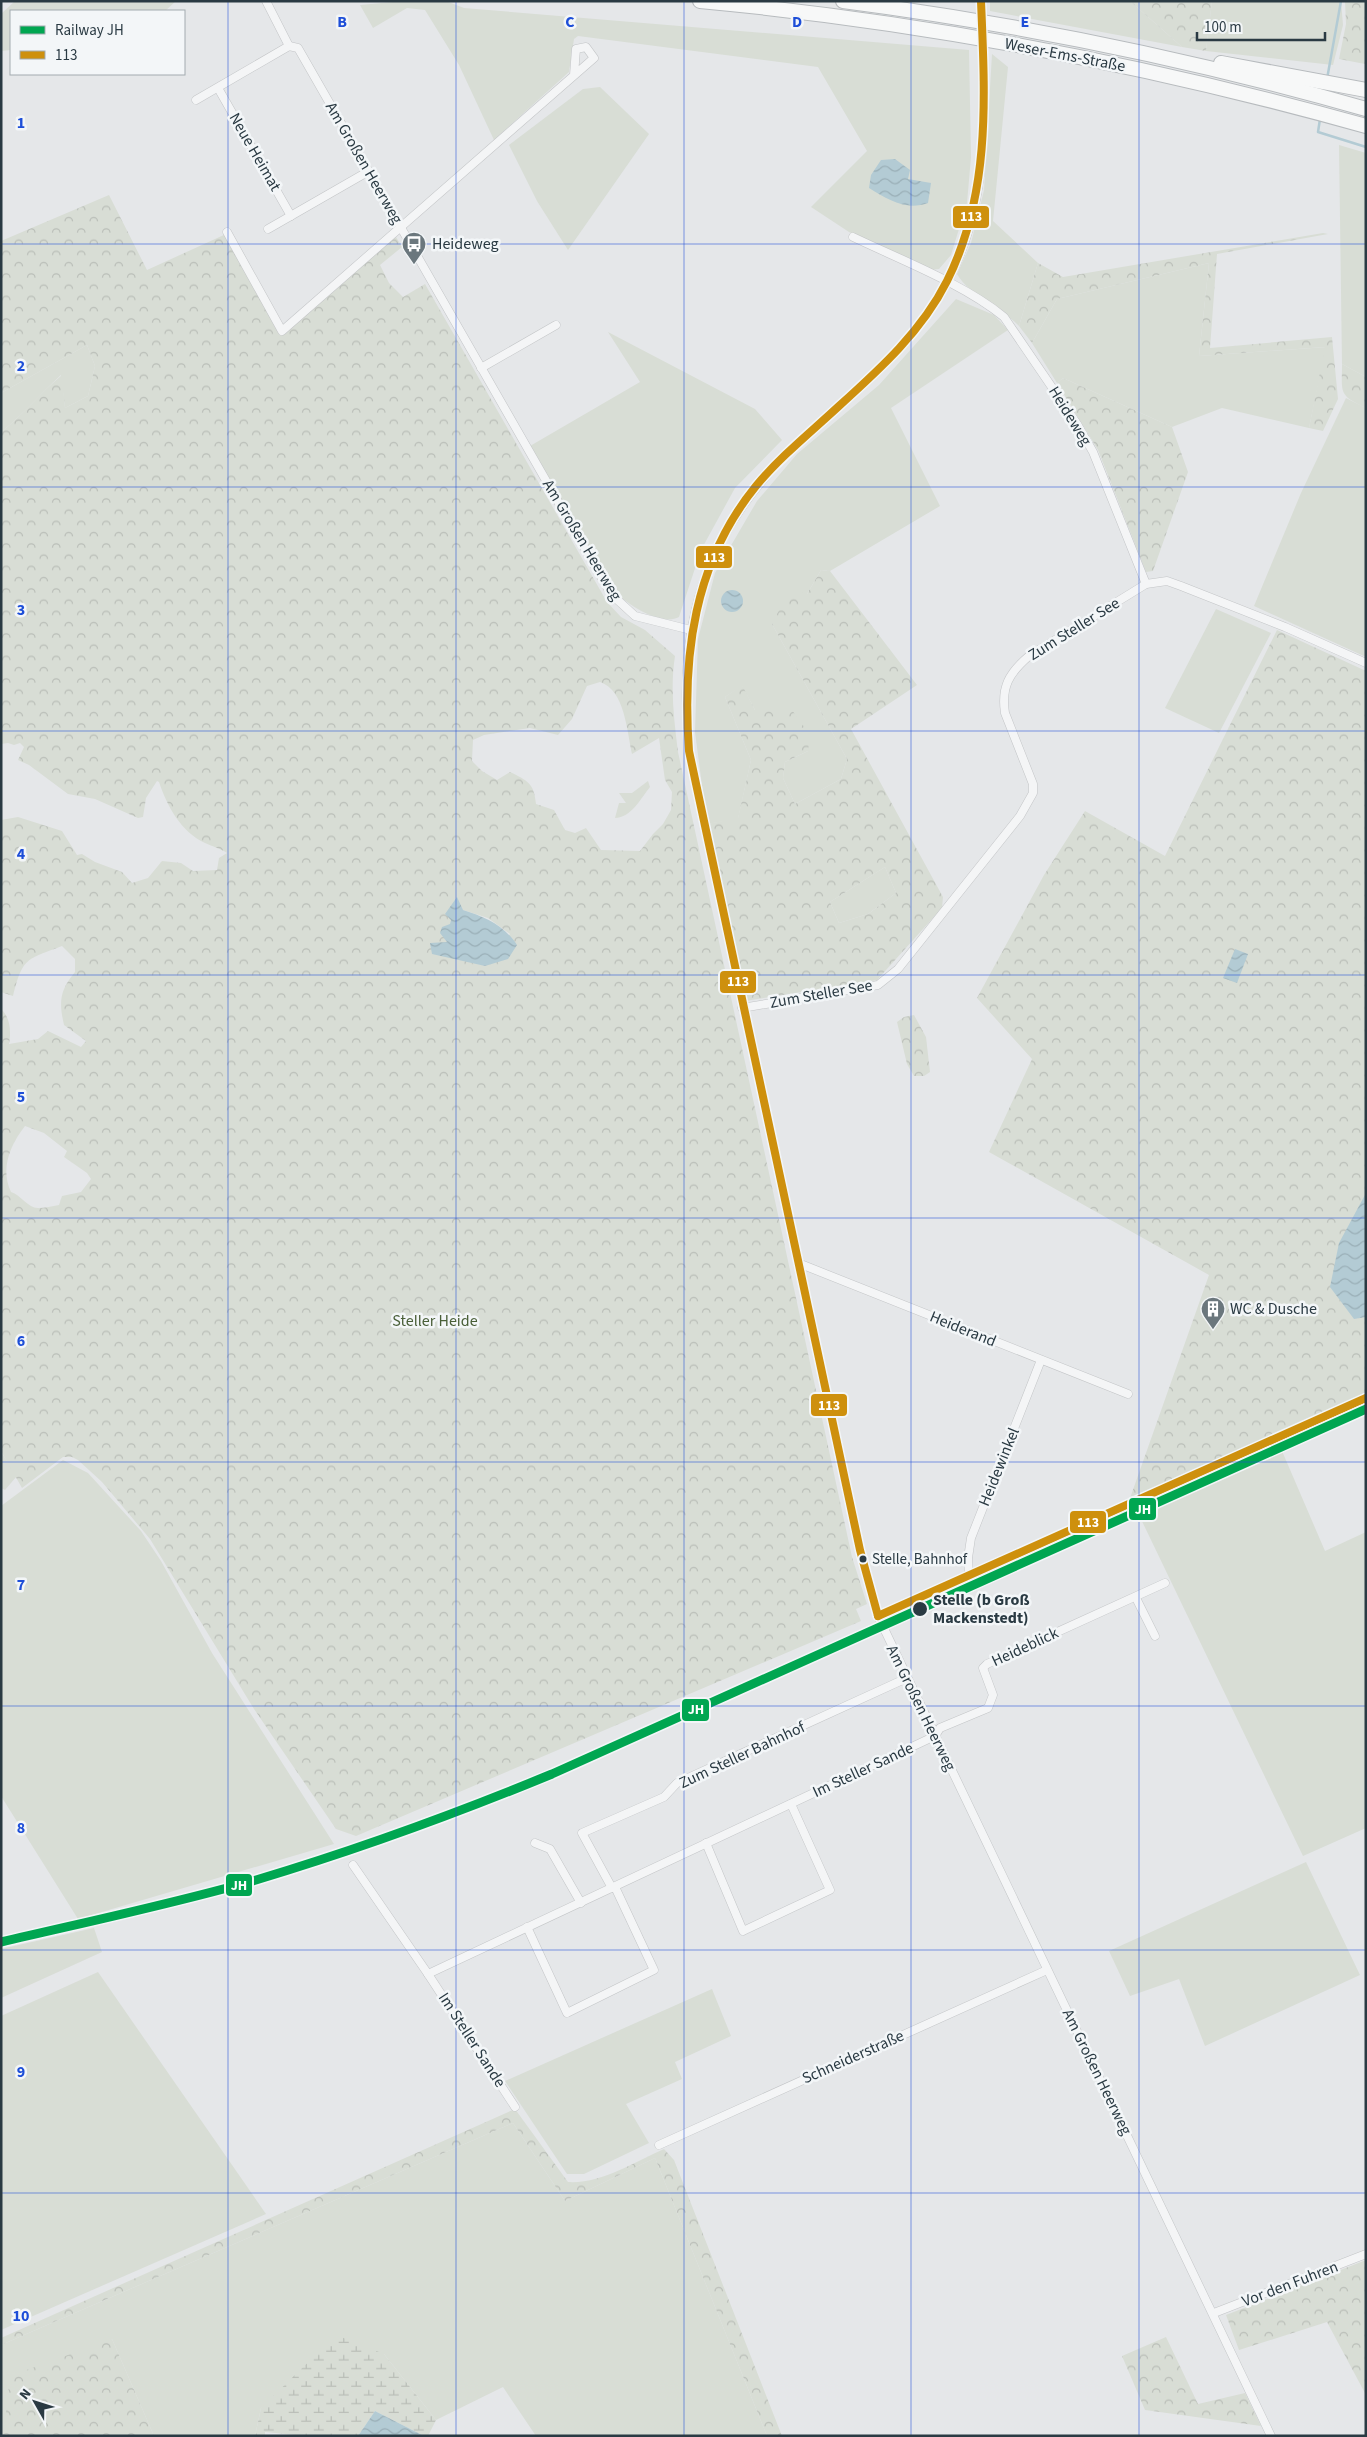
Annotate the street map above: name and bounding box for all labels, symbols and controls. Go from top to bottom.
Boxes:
legend [10,10,185,75]
scale bar [1197,10,1324,42]
text: B [337,11,347,33]
text: C [565,11,575,33]
text: D [792,11,802,33]
text: E [1021,11,1029,33]
text: 100 m [1204,17,1242,38]
text: Railway JH [55,20,124,41]
street label: Weser-Ems-Straße [1003,33,1127,77]
text: 113 [55,45,77,66]
street label: Am Großen Heerweg [320,98,408,228]
street label: Neue Heimat [224,109,287,196]
text: 1 [17,112,25,134]
line badge: 113 [952,205,990,229]
text: 113 [960,207,982,227]
bus stop icon: Heideweg [401,231,427,265]
place label: Heideweg [432,233,499,255]
text: 2 [17,355,25,377]
street label: Heideweg [1043,382,1097,450]
street label: Am Großen Heerweg [537,475,627,605]
line badge: 113 [695,545,733,569]
text: 113 [703,548,725,568]
street label: Zum Steller See [1024,592,1124,666]
text: 3 [17,599,25,621]
text: 4 [17,843,26,865]
line badge: 113 [719,970,757,994]
text: 113 [727,972,749,992]
street label: Zum Steller See [768,974,874,1014]
text: 5 [17,1086,25,1108]
building icon: WC & Dusche [1200,1296,1226,1330]
place label: WC & Dusche [1230,1298,1317,1320]
street label: Heiderand [926,1306,1000,1352]
park label: Steller Heide [392,1310,478,1332]
text: 6 [17,1330,25,1352]
line badge: 113 [810,1393,848,1417]
text: 113 [818,1396,840,1416]
street label: Heidewinkel [973,1424,1025,1510]
line badge: JH [1128,1497,1157,1521]
text: JH [1135,1500,1151,1520]
line badge: 113 [1069,1510,1107,1534]
text: 113 [1077,1513,1099,1533]
place label: Stelle, Bahnhof [872,1549,968,1570]
marker: Stelle, Bahnhof [858,1554,868,1564]
text: 7 [17,1574,25,1596]
place label: Stelle (b Groß Mackenstedt) [933,1589,1030,1629]
marker: Stelle (b Groß Mackenstedt) [911,1600,929,1618]
street label: Heideblick [988,1622,1062,1672]
street label: Am Großen Heerweg [881,1641,961,1775]
line badge: JH [681,1698,710,1722]
text: JH [688,1700,704,1720]
street label: Zum Steller Bahnhof [675,1716,810,1794]
street label: Im Steller Sande [809,1737,917,1803]
text: 8 [17,1817,25,1839]
line badge: JH [225,1873,253,1897]
text: JH [231,1876,247,1896]
street label: Im Steller Sande [433,1988,511,2092]
street label: Am Großen Heerweg [1057,2005,1137,2139]
street label: Schneiderstraße [798,2025,908,2089]
text: 9 [17,2061,25,2083]
street label: Vor den Fuhren [1239,2256,1341,2312]
text: 10 [13,2305,29,2327]
north arrow [10,2377,60,2427]
text: N [15,2385,36,2404]

